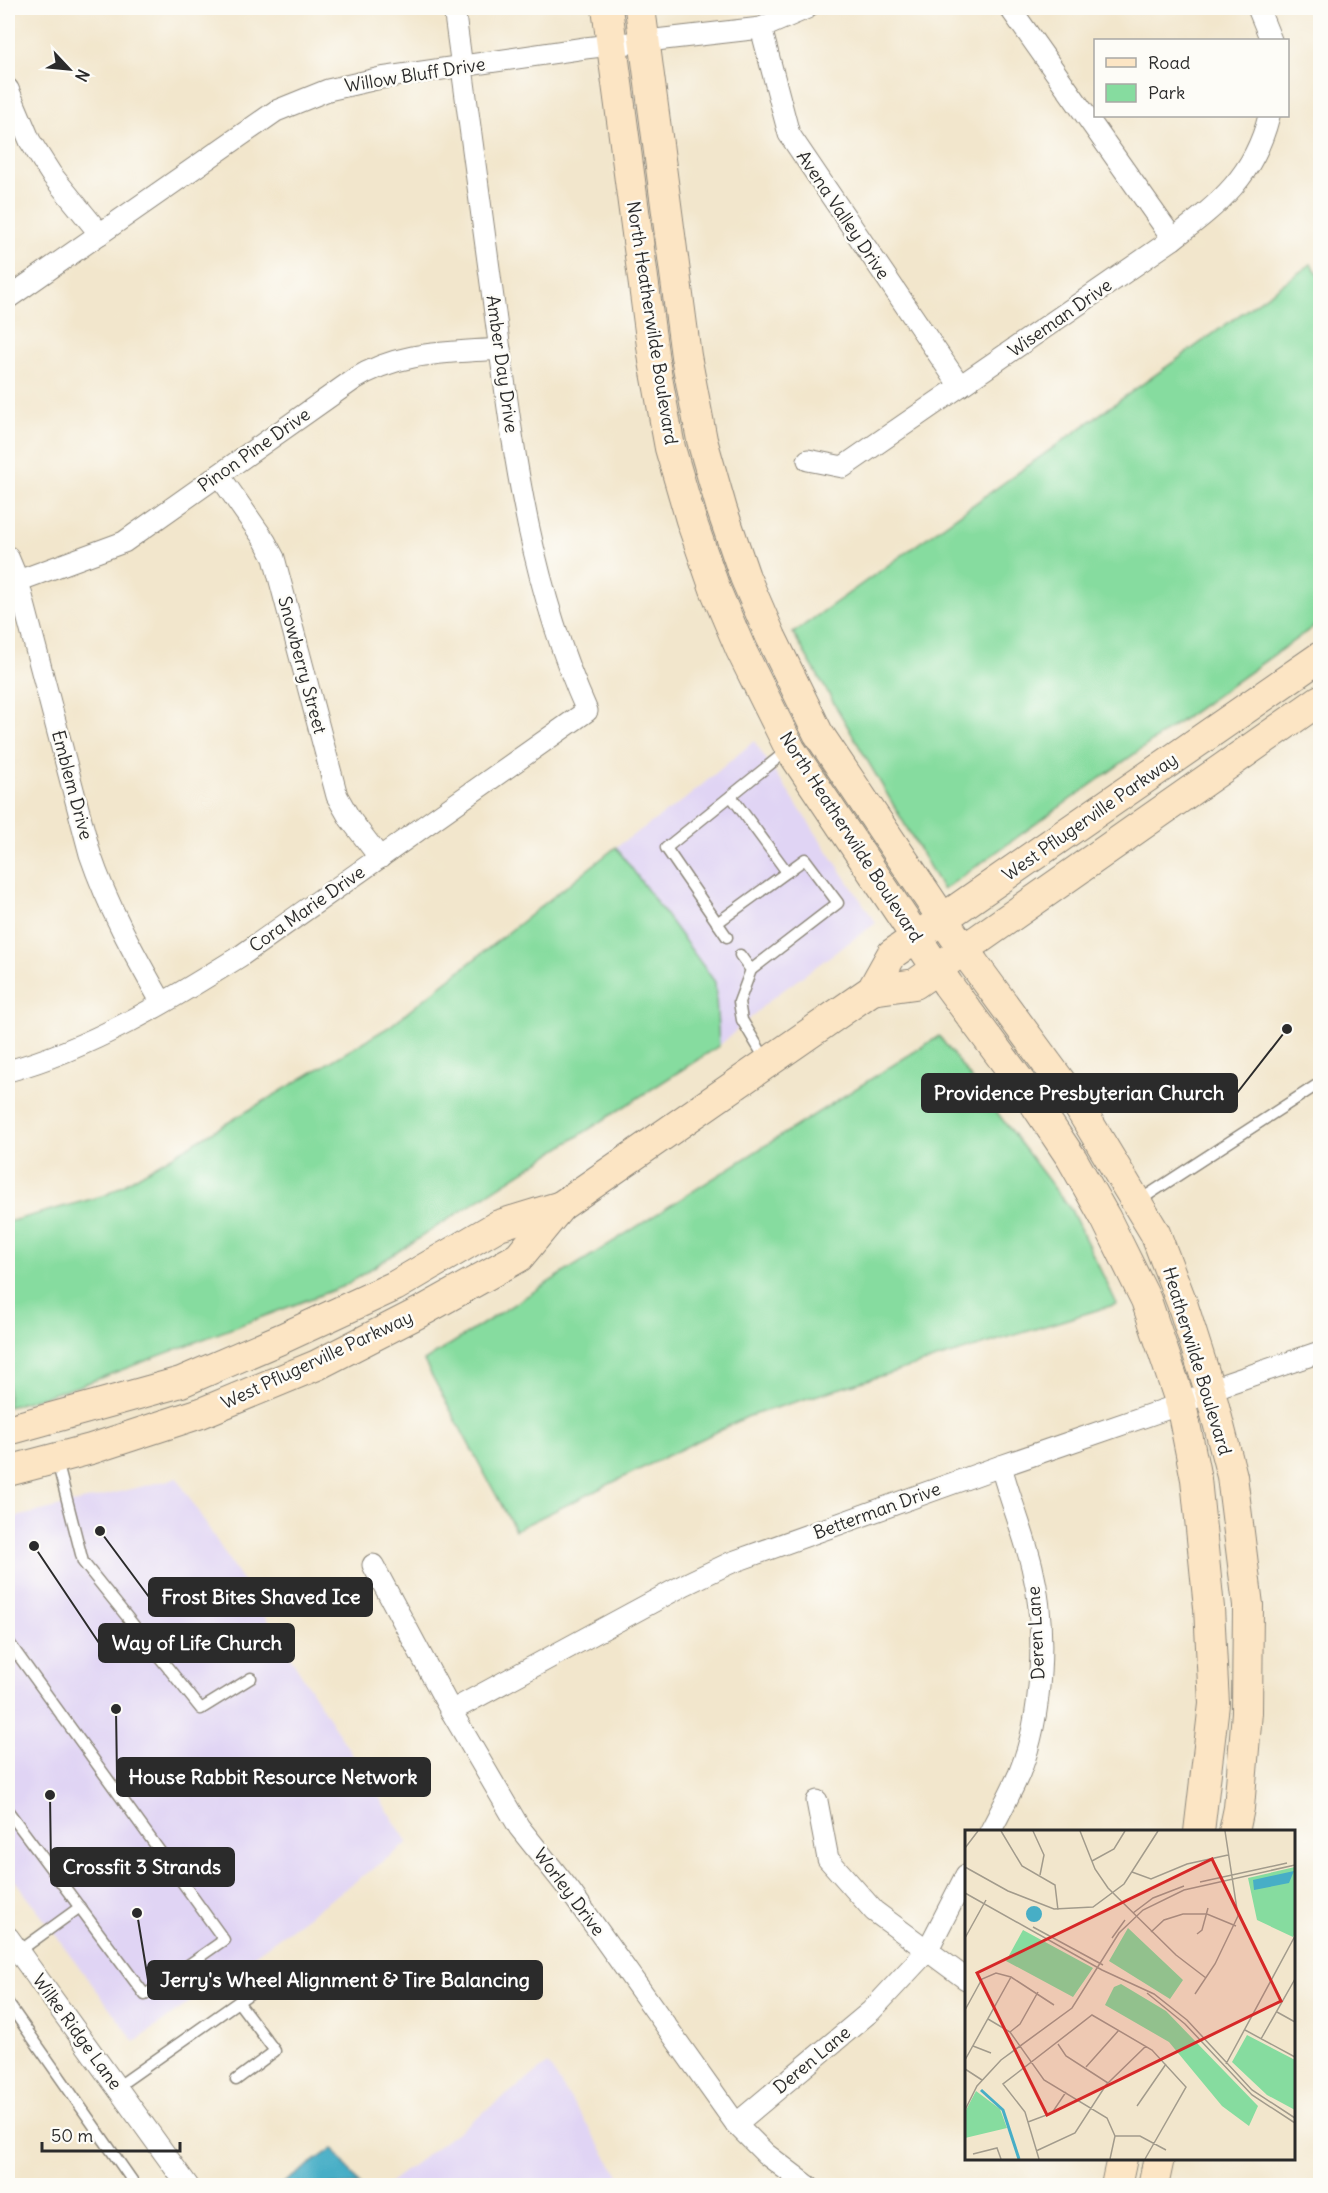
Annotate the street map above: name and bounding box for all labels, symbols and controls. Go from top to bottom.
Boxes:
north arrow [39,39,99,99]
legend [1094,39,1289,117]
text: Road [1148,51,1191,74]
street label: Willow Bluff Drive [343,52,487,97]
text: N [71,66,94,85]
text: Park [1148,81,1185,104]
street label: Avena Valley Drive [792,146,895,284]
street label: North Heatherwilde Boulevard [622,200,683,447]
street label: Wiseman Drive [1003,273,1116,362]
street label: Amber Day Drive [481,294,524,434]
street label: Pinon Pine Drive [193,402,314,497]
street label: Snowberry Street [273,594,332,736]
street label: North Heatherwilde Boulevard [775,727,928,947]
street label: Emblem Drive [47,728,98,842]
street label: West Pflugerville Parkway [998,747,1182,886]
street label: Cora Marie Drive [244,860,369,957]
callout: Providence Presbyterian Church [922,1074,1237,1112]
text: Providence Presbyterian Church [934,1080,1225,1105]
street label: Heatherwilde Boulevard [1158,1264,1237,1458]
street label: West Pflugerville Parkway [217,1305,416,1414]
street label: Betterman Drive [810,1477,944,1544]
callout: Frost Bites Shaved Ice [149,1578,372,1616]
text: Frost Bites Shaved Ice [162,1584,361,1609]
street label: Deren Lane [1022,1586,1049,1680]
callout: Way of Life Church [99,1624,294,1662]
text: Way of Life Church [112,1630,283,1655]
callout: House Rabbit Resource Network [117,1758,430,1796]
text: House Rabbit Resource Network [129,1764,417,1789]
inset map [965,1830,1295,2160]
street label: Worley Drive [529,1843,610,1940]
callout: Crossfit 3 Strands [51,1848,234,1886]
text: Crossfit 3 Strands [63,1854,221,1879]
callout: Jerry's Wheel Alignment & Tire Balancing [148,1961,542,1999]
text: Jerry's Wheel Alignment & Tire Balancing [160,1967,530,1992]
street label: Wilke Ridge Lane [28,1969,127,2094]
street label: Deren Lane [768,2021,855,2099]
scale bar [42,2115,180,2153]
text: 50 m [51,2124,93,2147]

